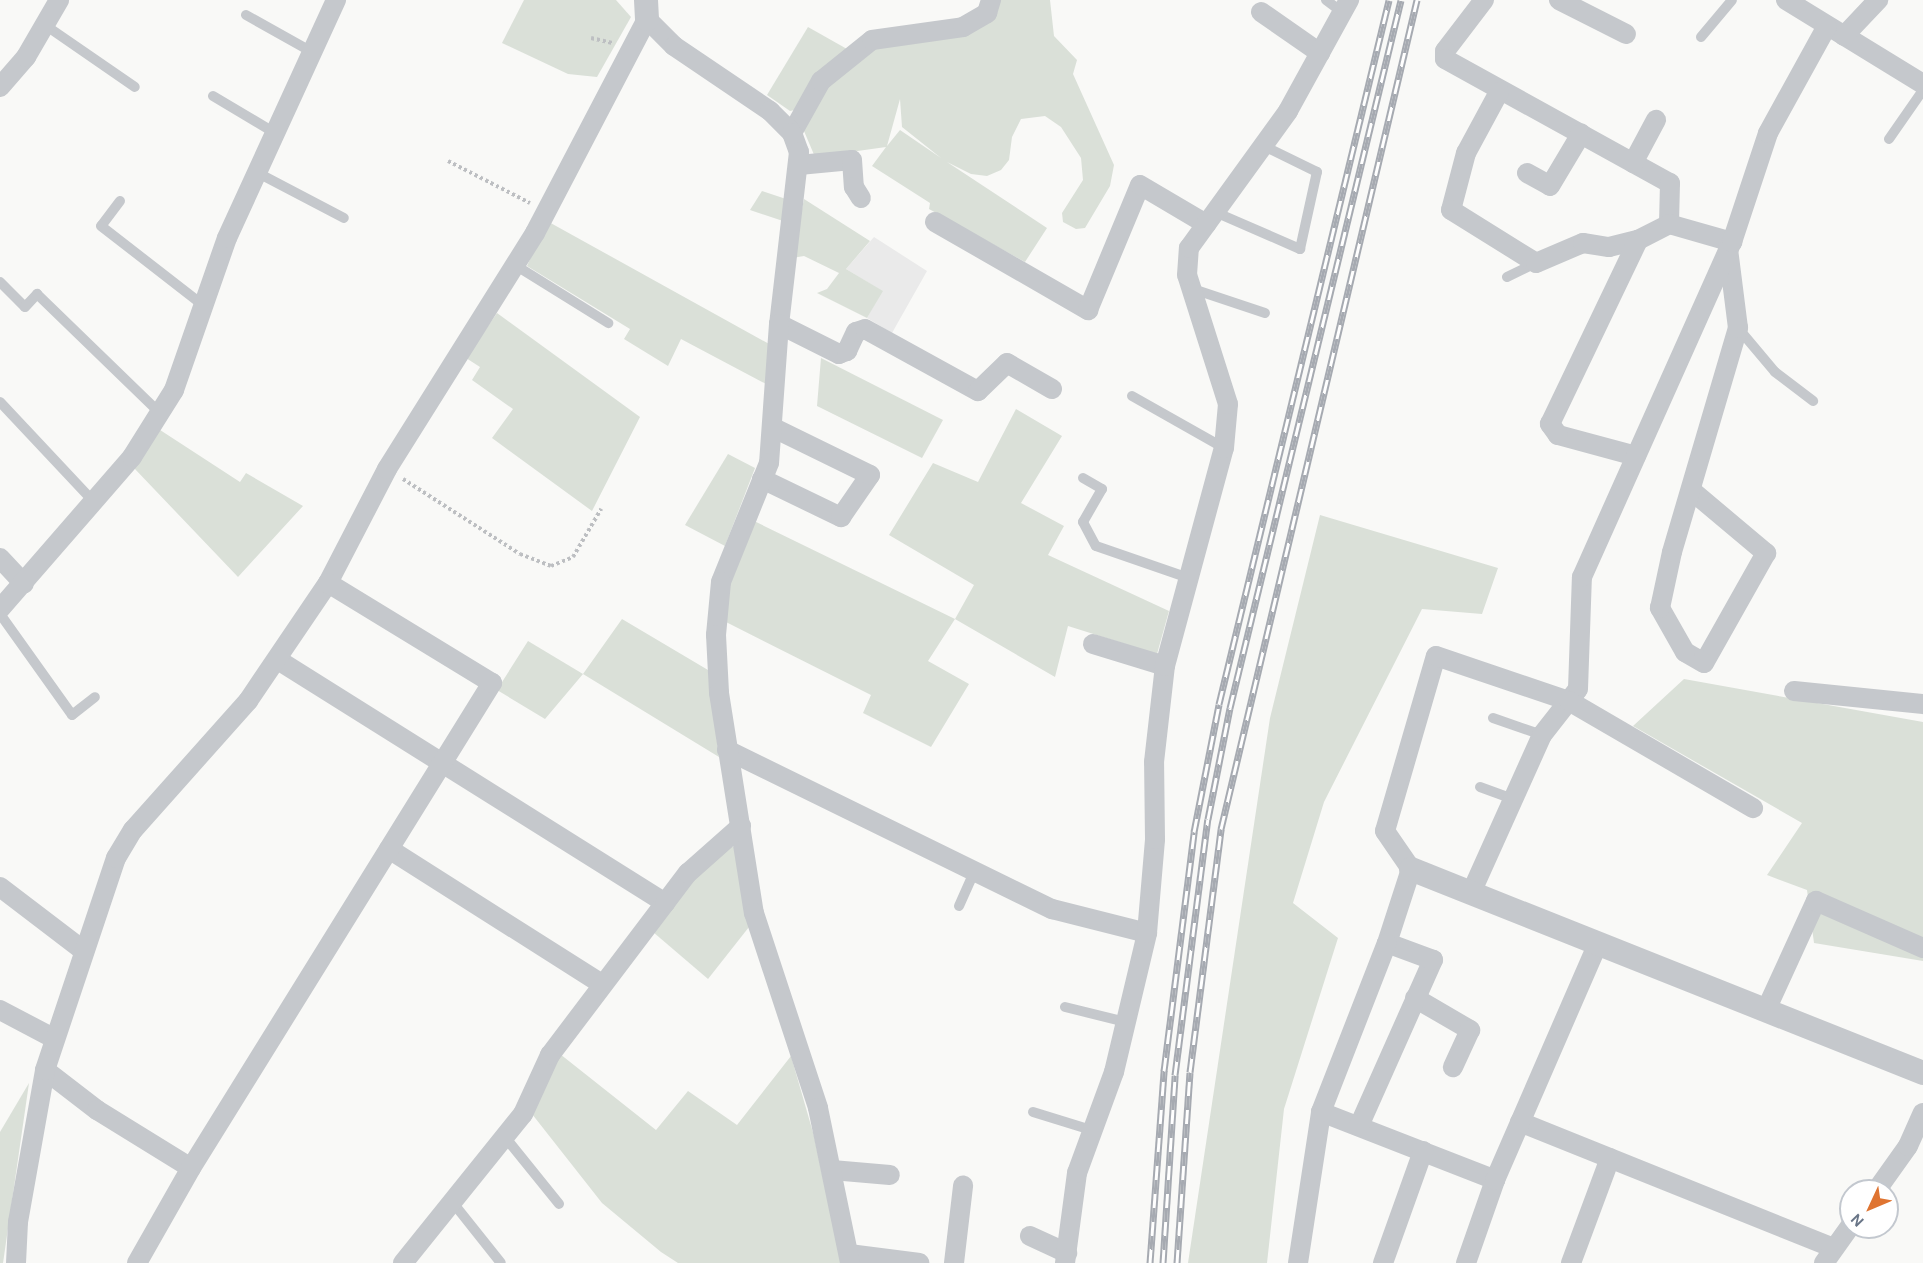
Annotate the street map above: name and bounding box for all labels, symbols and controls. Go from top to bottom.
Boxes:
north arrow [1839,1179,1899,1239]
text: N [1846,1210,1868,1231]

